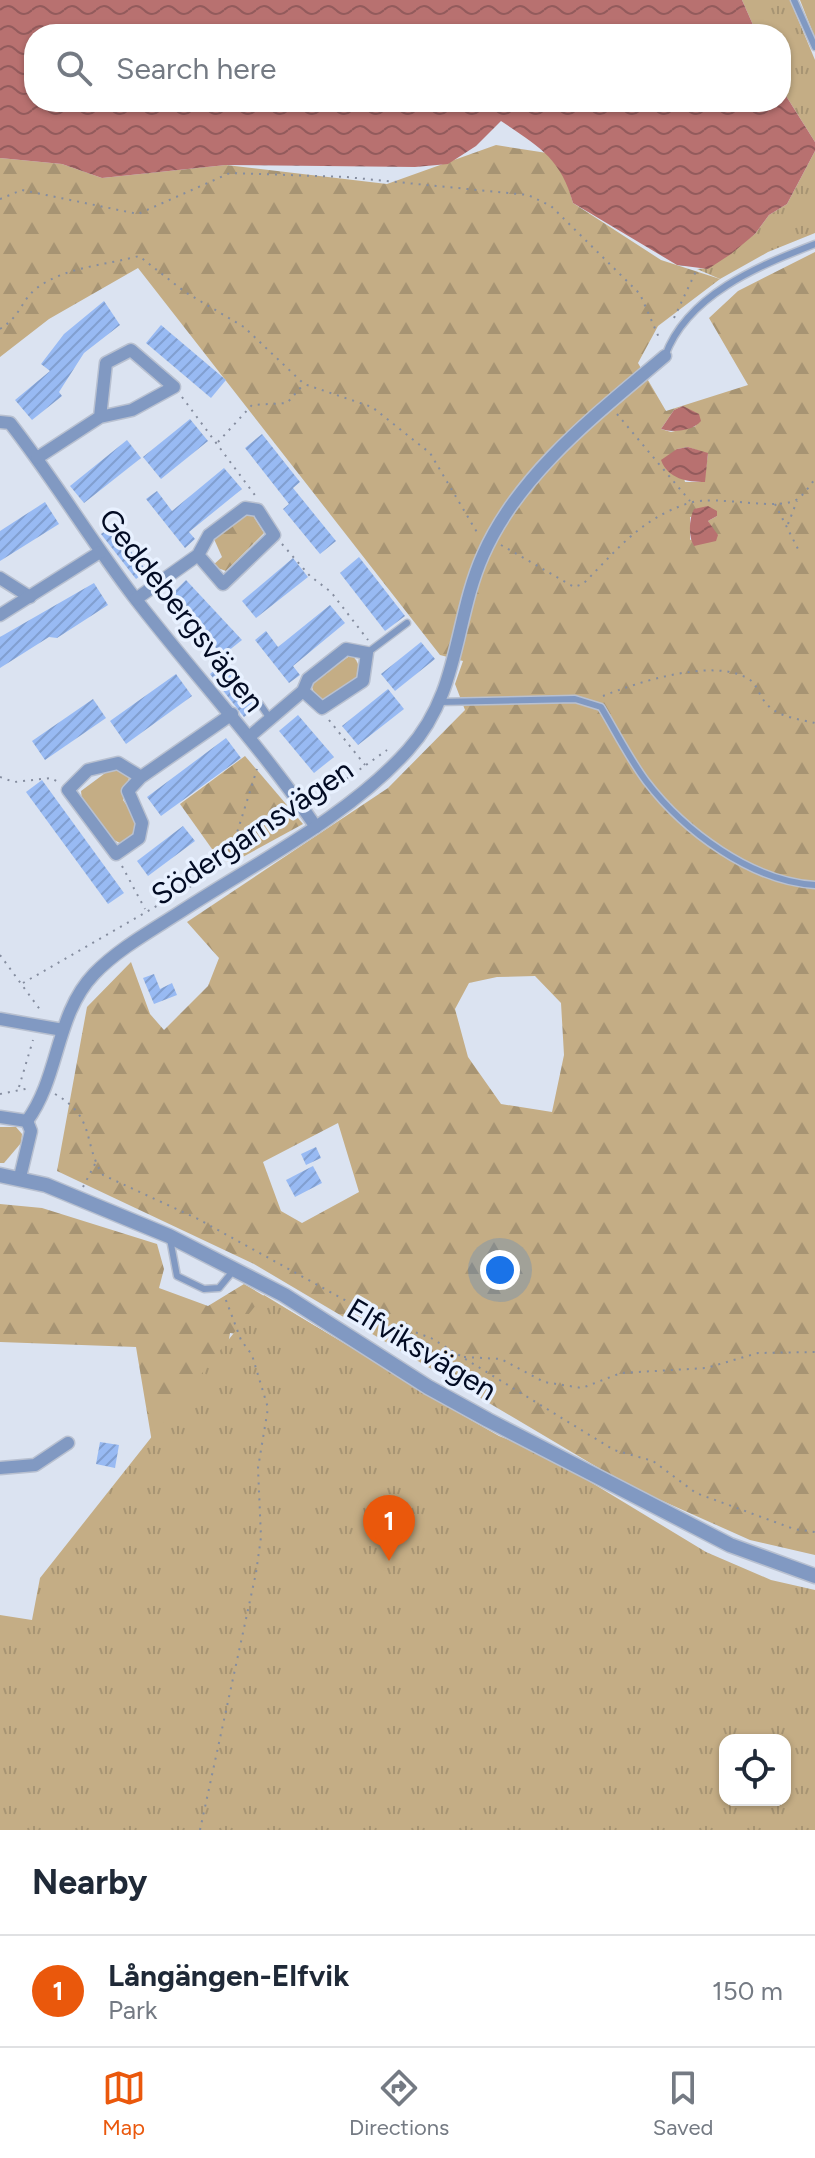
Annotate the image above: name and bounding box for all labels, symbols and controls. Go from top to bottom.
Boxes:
search box [24,24,791,112]
icon: search [52,46,96,90]
text: Search here [116,50,276,87]
street label: Geddebergsvägen [91,501,273,719]
street label: Södergarnsvägen [144,751,360,913]
your location [480,1250,520,1290]
street label: Elfviksvägen [340,1290,504,1408]
pin: 1 [363,1495,415,1561]
map controls [719,1734,791,1806]
button: locate [719,1734,791,1806]
text: Nearby [32,1862,147,1903]
text: Långängen-Elfvik [108,1957,349,1994]
text: 1 [53,1975,63,2007]
text: 150 m [712,1975,783,2007]
text: Park [108,1994,157,2026]
tab: Map [102,2066,146,2141]
tab: Directions [349,2066,449,2141]
tab: Saved [653,2066,713,2141]

